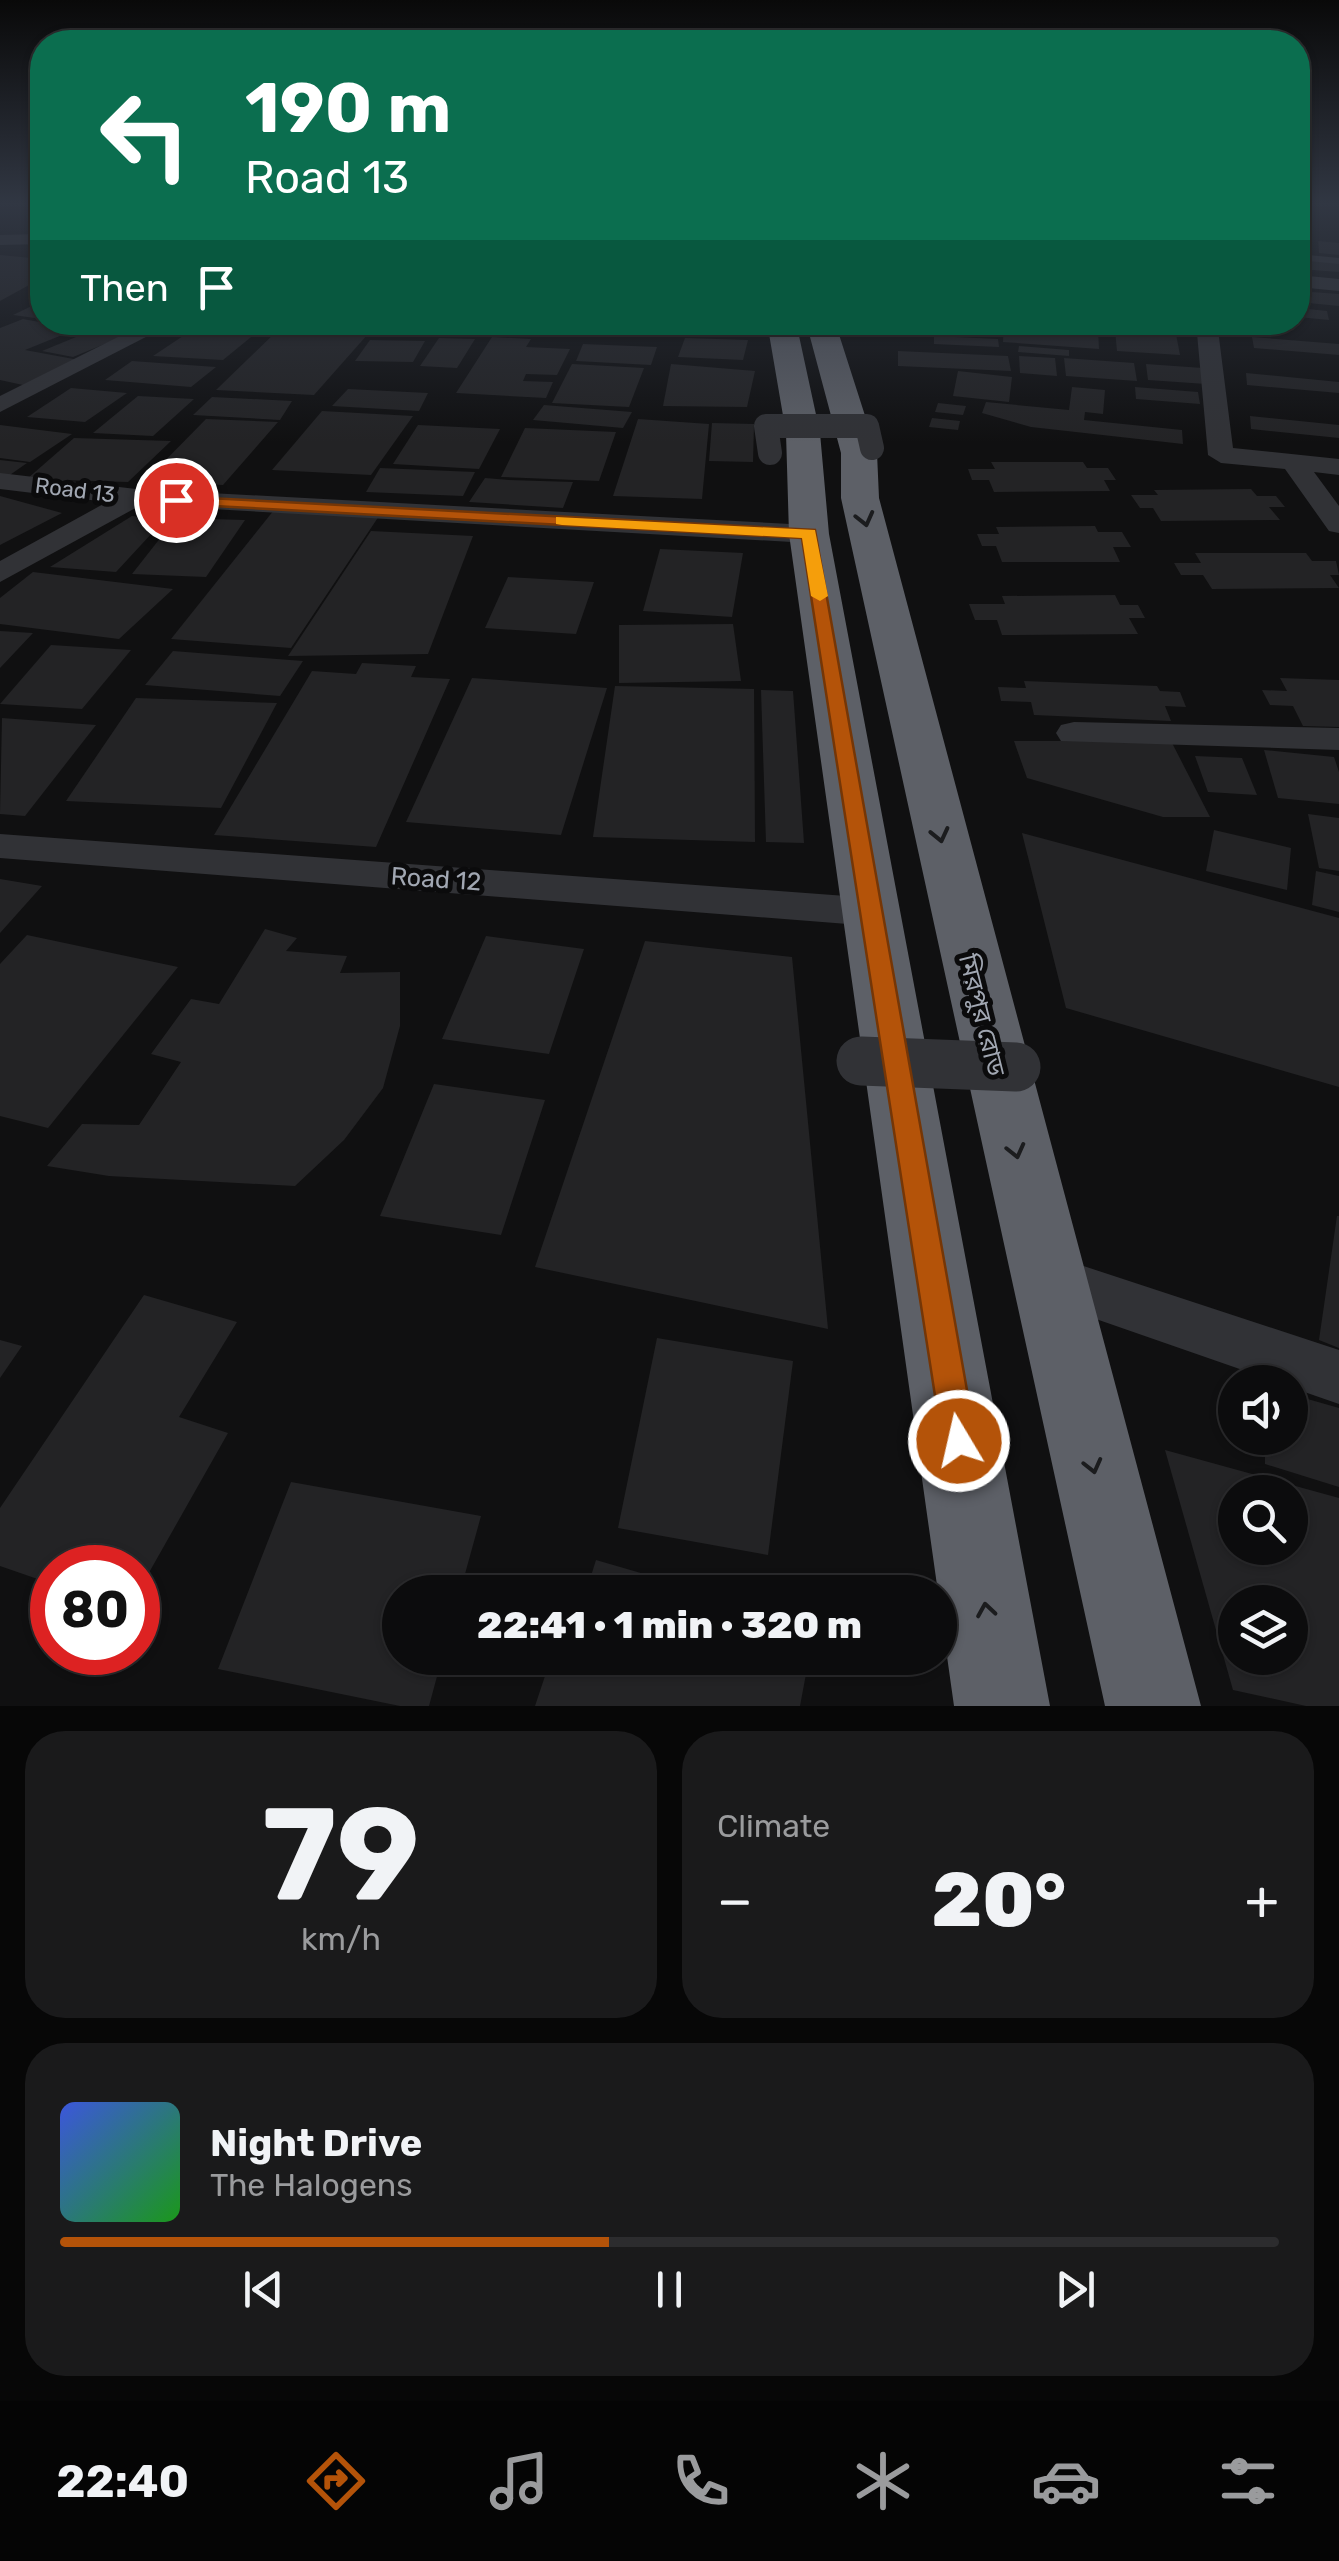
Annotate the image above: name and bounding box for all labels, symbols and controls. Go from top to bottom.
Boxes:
text: 190 m [245,67,451,150]
icon: left [80,70,210,200]
text: Road 13 [245,151,409,204]
icon: arrive [189,260,244,315]
text: Then [80,265,169,311]
pin [134,458,219,543]
street label: Road 13 [34,472,116,508]
icon: arrive [149,473,204,528]
one-way arrow [853,510,874,527]
one-way arrow [928,826,949,843]
street label: Road 12 [390,861,482,897]
street label: মিরপুর রোড [953,950,1011,1080]
one-way arrow [1004,1142,1025,1159]
map controls [1218,1365,1308,1675]
button: sound [1218,1365,1308,1455]
position arrow [907,1389,1011,1493]
one-way arrow [1082,1457,1103,1474]
button: search [1218,1475,1308,1565]
speed limit sign: 80 [30,1545,160,1675]
button: layers [1218,1585,1308,1675]
one-way arrow [976,1601,997,1618]
text: 22:41 · 1 min · 320 m [477,1602,862,1648]
text: 79 [262,1777,420,1932]
text: Climate [717,1807,830,1845]
text: 20° [931,1856,1066,1945]
text: − [717,1868,753,1933]
text: + [1245,1868,1279,1933]
text: km/h [301,1920,381,1958]
text: Night Drive [210,2120,422,2166]
text: The Halogens [210,2166,413,2204]
icon: previous [236,2262,291,2317]
icon: pause [642,2262,697,2317]
icon: next [1048,2262,1103,2317]
icon: directions [301,2446,371,2516]
icon: music [484,2446,554,2516]
icon: phone [666,2446,736,2516]
icon: climate [848,2446,918,2516]
icon: car [1031,2446,1101,2516]
icon: filters [1213,2446,1283,2516]
text: 22:40 [56,2455,189,2508]

